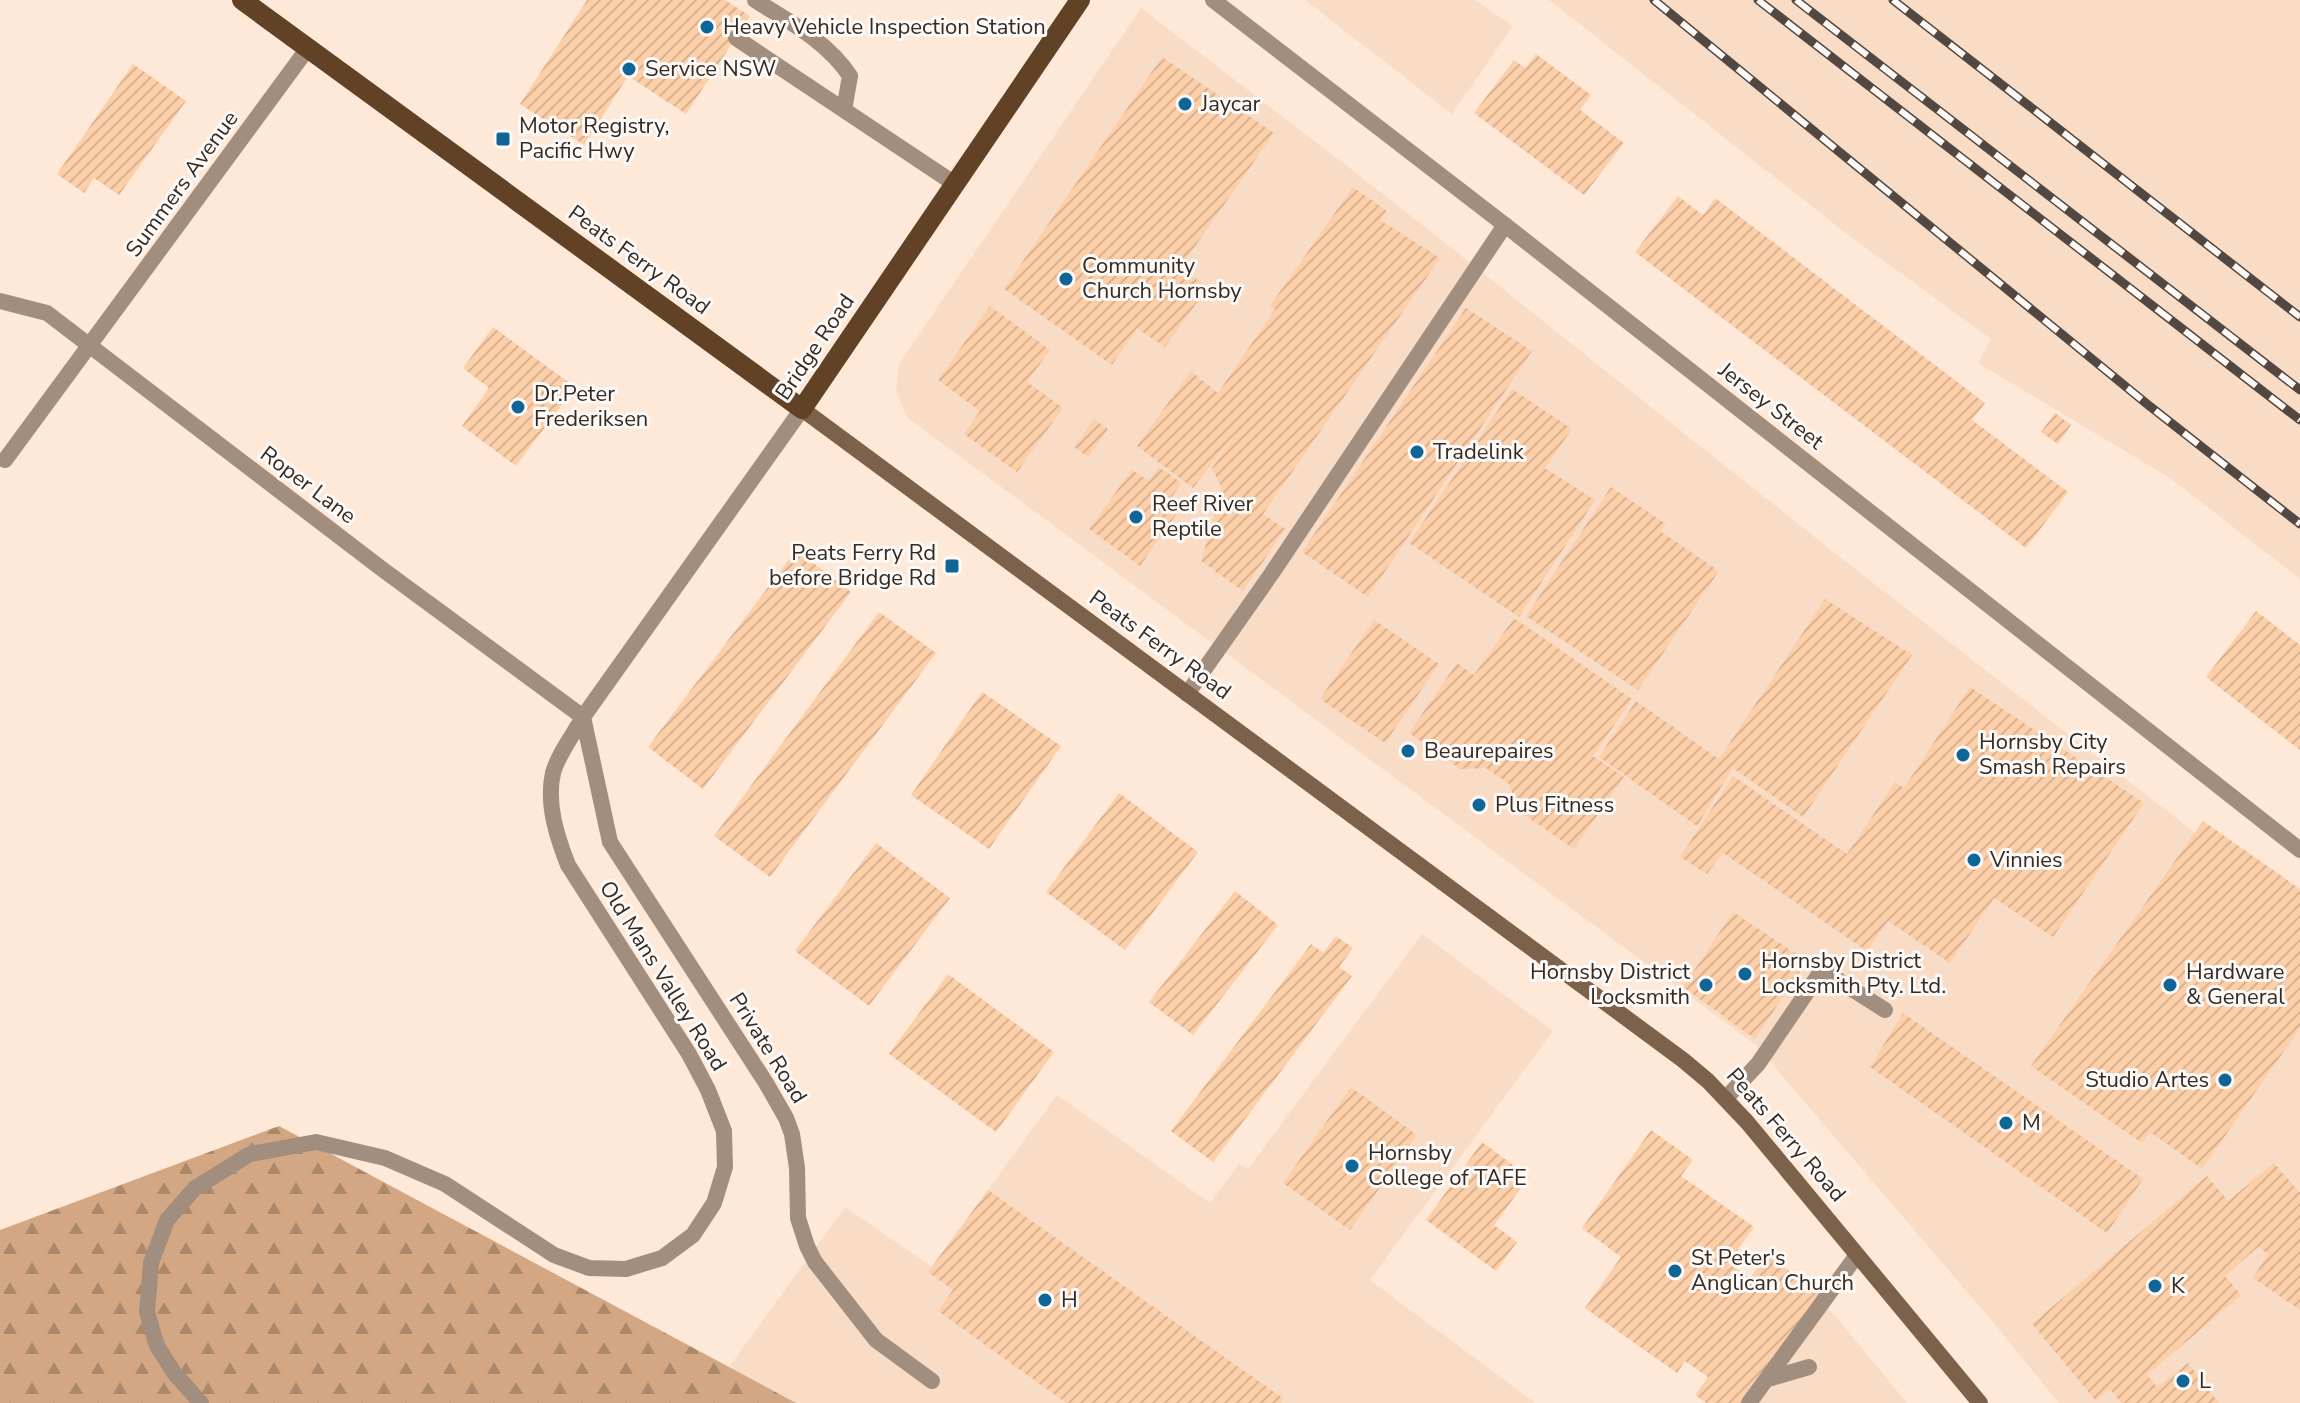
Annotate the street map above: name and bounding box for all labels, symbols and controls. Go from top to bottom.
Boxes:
place label: Heavy Vehicle Inspection Station [723,12,1046,42]
marker: Heavy Vehicle Inspection Station [698,18,716,36]
place label: Service NSW [645,54,776,84]
marker: Service NSW [620,60,638,78]
place label: Jaycar [1200,89,1261,119]
marker: Jaycar [1176,95,1194,113]
street label: Summers Avenue [119,105,245,263]
place label: Motor Registry, Pacific Hwy [519,111,669,166]
marker: Motor Registry, Pacific Hwy [494,130,512,148]
street label: Peats Ferry Road [562,198,716,322]
place label: Community Church Hornsby [1082,251,1242,306]
marker: Community Church Hornsby [1057,270,1075,288]
street label: Bridge Road [768,288,862,406]
street label: Jersey Street [1711,355,1830,457]
place label: Dr.Peter Frederiksen [534,379,648,434]
marker: Dr.Peter Frederiksen [509,398,527,416]
place label: Tradelink [1433,437,1525,467]
street label: Roper Lane [254,439,362,531]
marker: Tradelink [1408,443,1426,461]
place label: Reef River Reptile [1152,489,1254,544]
marker: Reef River Reptile [1127,508,1145,526]
place label: Peats Ferry Rd before Bridge Rd [769,538,936,593]
marker: Peats Ferry Rd before Bridge Rd [943,557,961,575]
street label: Peats Ferry Road [1083,583,1237,707]
place label: Hornsby City Smash Repairs [1979,727,2126,782]
place label: Beaurepaires [1424,736,1554,766]
marker: Beaurepaires [1399,742,1417,760]
marker: Hornsby City Smash Repairs [1954,746,1972,764]
place label: Plus Fitness [1495,790,1614,820]
marker: Plus Fitness [1470,796,1488,814]
place label: Vinnies [1989,845,2063,875]
marker: Vinnies [1965,851,1983,869]
street label: Old Mans Valley Road [592,875,734,1077]
place label: Hornsby District Locksmith Pty. Ltd. [1761,946,1946,1001]
place label: Hornsby District Locksmith [1530,957,1690,1012]
place label: Hardware & General [2186,957,2285,1012]
marker: Hornsby District Locksmith Pty. Ltd. [1736,965,1754,983]
marker: Hornsby District Locksmith [1697,976,1715,994]
marker: Hardware & General [2161,976,2179,994]
street label: Private Road [722,987,814,1109]
street label: Peats Ferry Road [1719,1062,1853,1208]
place label: Studio Artes [2085,1065,2209,1095]
marker: Studio Artes [2216,1071,2234,1089]
place label: M [2022,1108,2041,1138]
marker: M [1997,1114,2015,1132]
place label: Hornsby College of TAFE [1368,1138,1527,1193]
marker: Hornsby College of TAFE [1343,1157,1361,1175]
place label: St Peter's Anglican Church [1691,1243,1854,1298]
marker: St Peter's Anglican Church [1666,1262,1684,1280]
place label: K [2171,1271,2186,1301]
marker: K [2146,1277,2164,1295]
place label: H [1061,1285,1078,1315]
marker: H [1036,1291,1054,1309]
place label: L [2199,1366,2211,1396]
marker: L [2174,1372,2192,1390]

